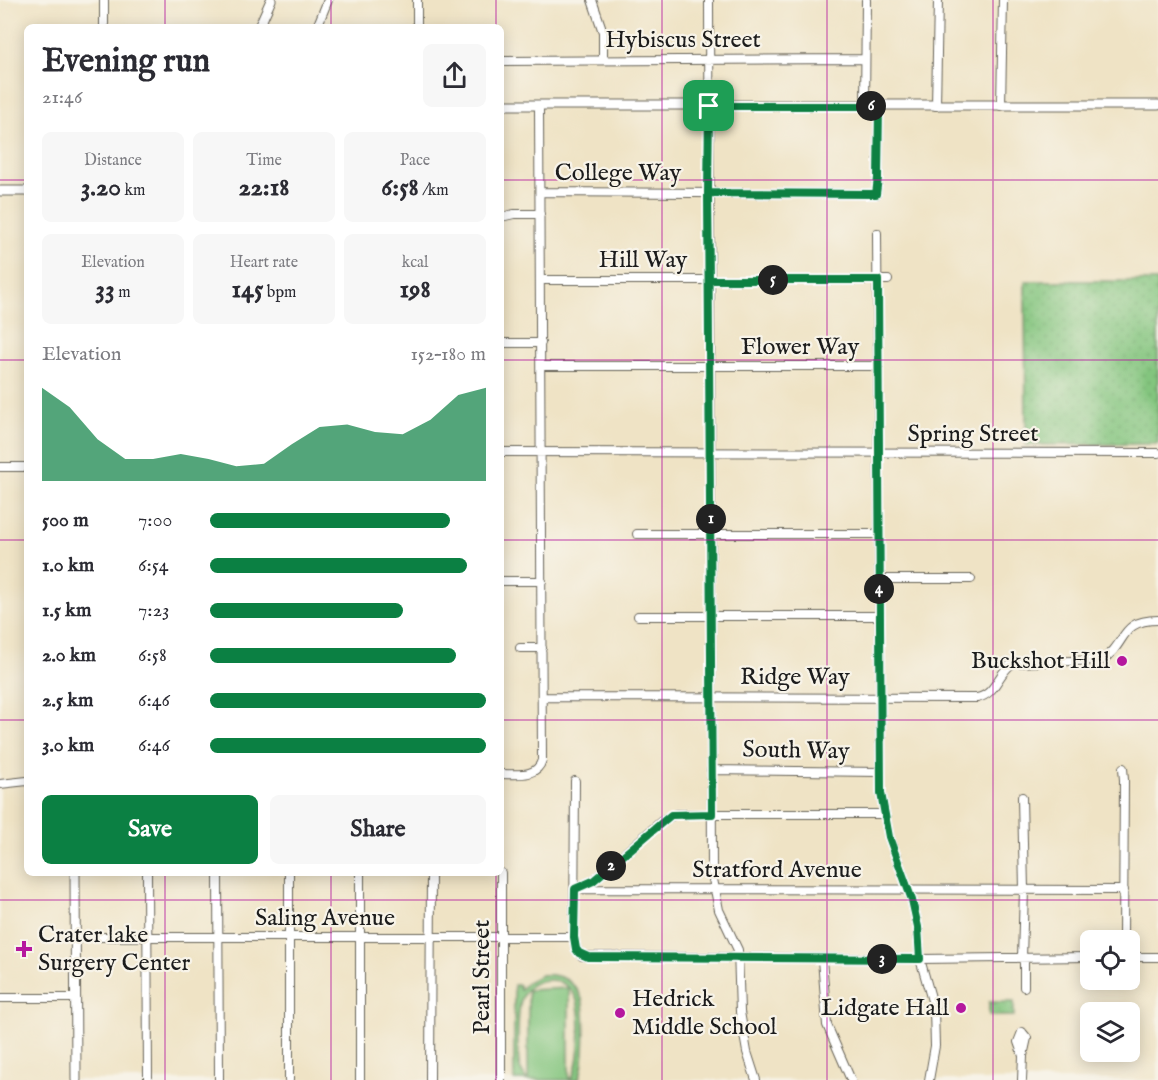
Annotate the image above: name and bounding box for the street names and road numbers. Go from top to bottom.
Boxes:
street label: Hybiscus Street [605,25,761,56]
street label: College Way [555,158,682,189]
street label: Hill Way [599,245,688,276]
street label: Flower Way [741,332,859,363]
street label: Spring Street [907,419,1039,450]
street label: Ridge Way [740,662,850,693]
street label: South Way [742,735,850,767]
street label: Stratford Avenue [692,855,862,886]
street label: Saling Avenue [255,903,395,934]
street label: Pearl Street [467,919,498,1035]

